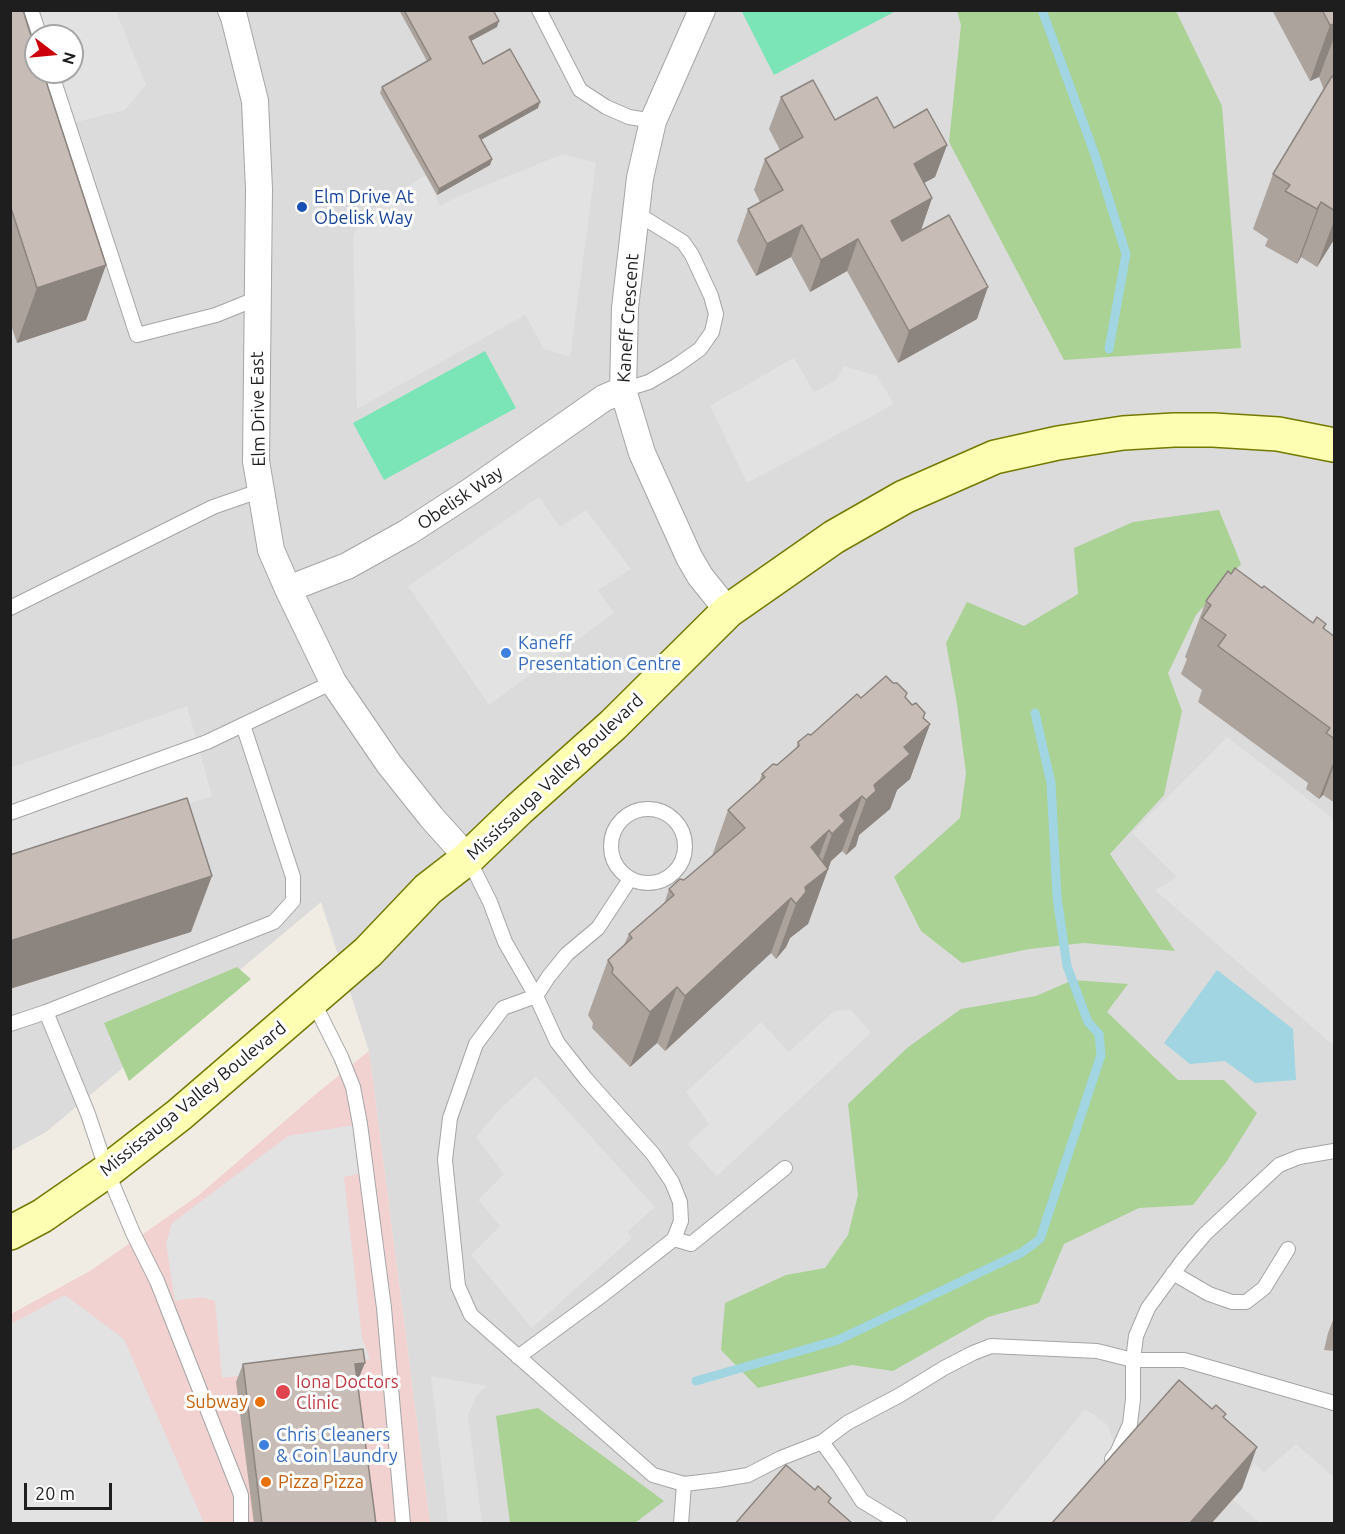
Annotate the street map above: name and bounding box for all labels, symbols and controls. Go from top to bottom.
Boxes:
north arrow [24,24,84,84]
text: N [59,50,80,67]
place label: Elm Drive At Obelisk Way [314,186,414,228]
marker: Elm Drive At Obelisk Way [295,200,309,214]
street label: Kaneff Crescent [613,253,643,383]
street label: Elm Drive East [246,351,270,467]
street label: Obelisk Way [413,461,507,535]
place label: Kaneff Presentation Centre [518,632,681,674]
marker: Kaneff Presentation Centre [499,646,513,660]
street label: Mississauga Valley Boulevard [462,689,648,865]
street label: Mississauga Valley Boulevard [95,1017,291,1181]
place label: Iona Doctors Clinic [296,1371,399,1414]
marker: Iona Doctors Clinic [274,1383,292,1401]
place label: Subway [186,1391,248,1413]
marker: Subway [253,1395,267,1409]
place label: Chris Cleaners & Coin Laundry [276,1424,398,1466]
marker: Chris Cleaners & Coin Laundry [257,1438,271,1452]
scale bar [27,1471,116,1509]
place label: Pizza Pizza [278,1471,364,1493]
marker: Pizza Pizza [259,1475,273,1489]
text: 20 m [35,1483,75,1503]

